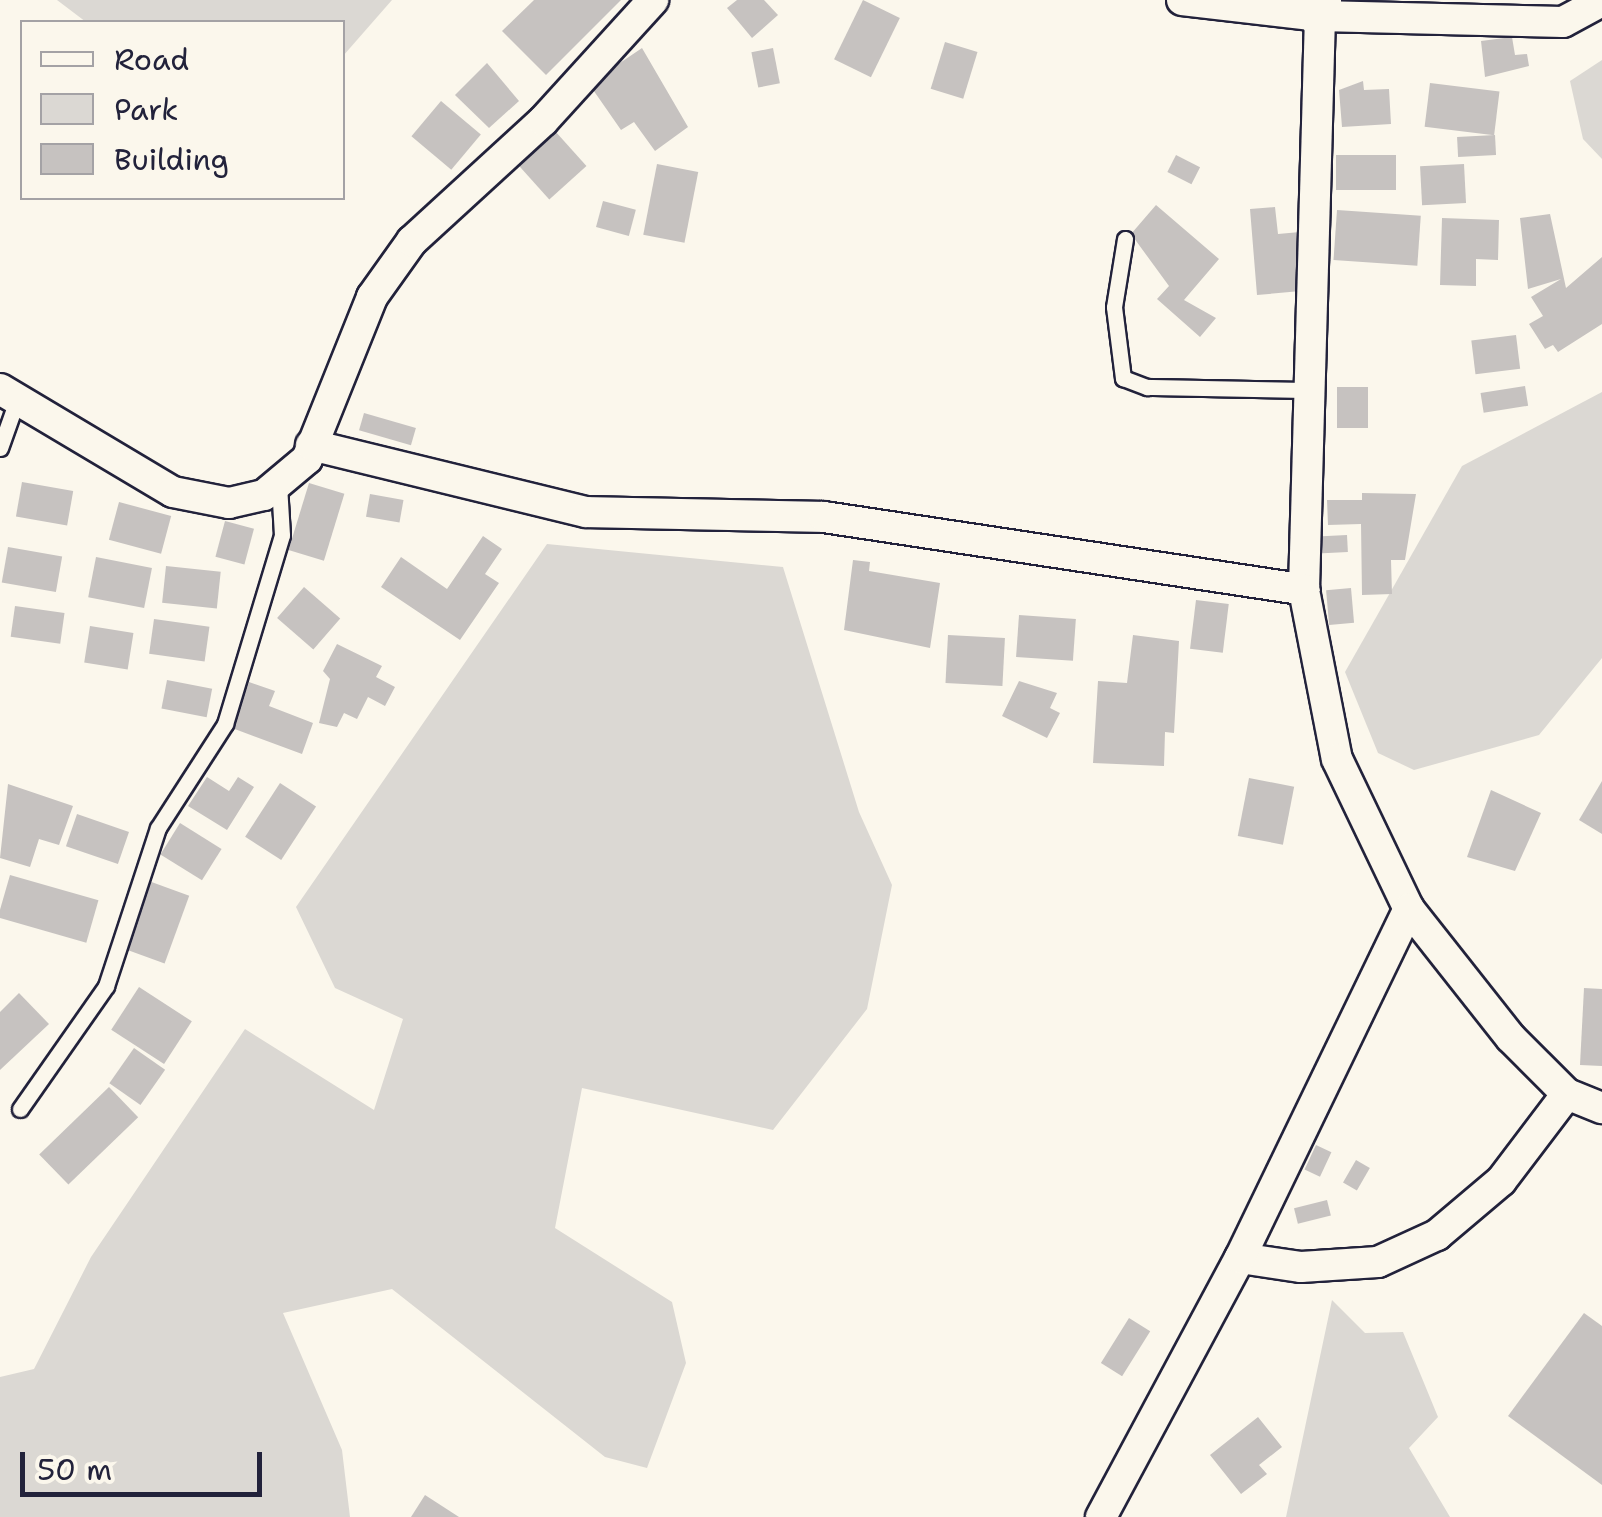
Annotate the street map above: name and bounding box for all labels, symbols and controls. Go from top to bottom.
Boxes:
legend [20,20,345,200]
text: Road [114,39,189,80]
text: Park [114,89,178,130]
text: Building [114,139,229,180]
scale bar [25,1432,268,1494]
text: 50 m [37,1449,112,1490]

